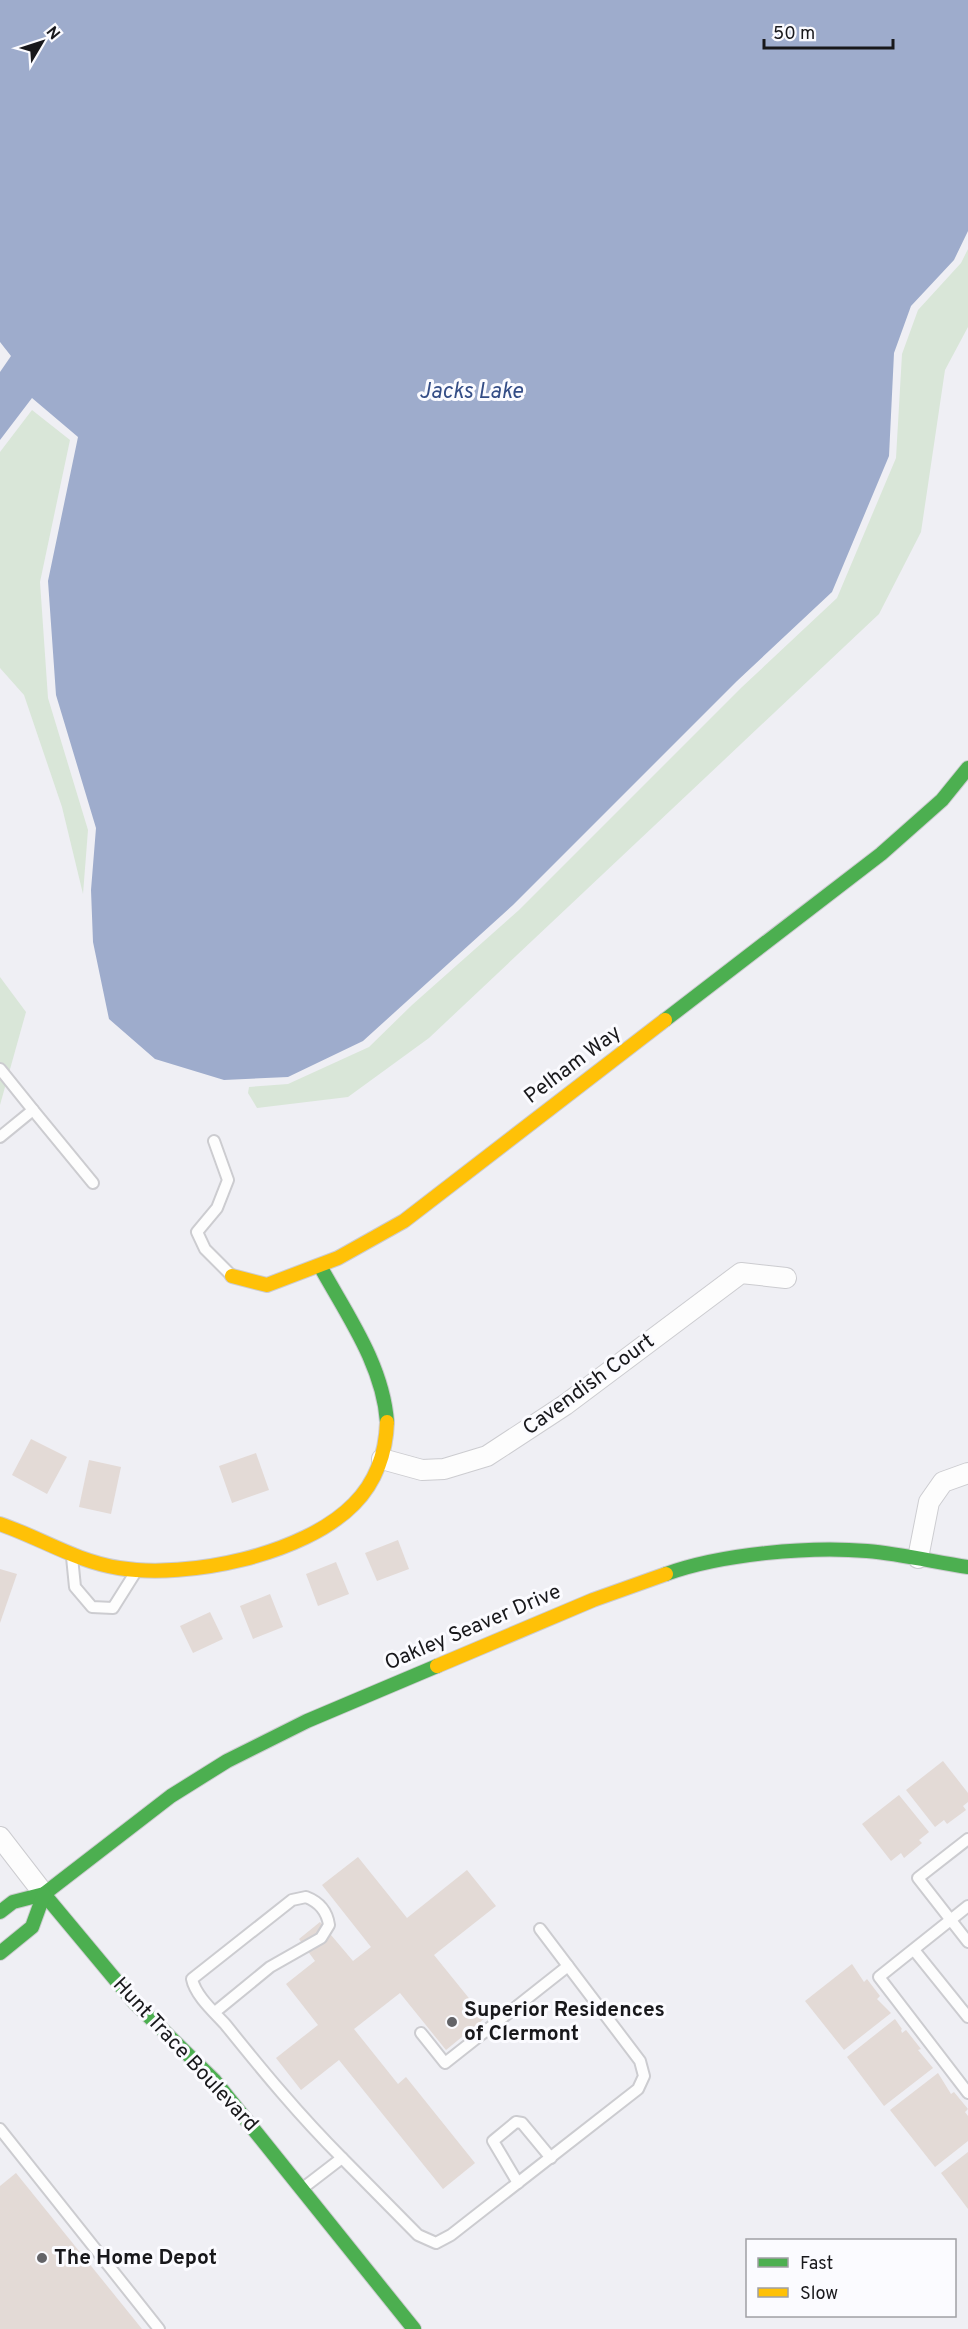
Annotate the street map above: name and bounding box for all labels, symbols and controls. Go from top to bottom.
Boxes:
north arrow [12,12,72,72]
scale bar [764,12,893,50]
text: N [41,23,63,45]
text: 50 m [773,23,815,46]
water label: Jacks Lake [419,379,524,406]
street label: Pelham Way [519,1020,627,1110]
street label: Cavendish Court [518,1328,660,1442]
street label: Oakley Seaver Drive [381,1579,565,1677]
street label: Hunt Trace Boulevard [106,1972,264,2138]
place label: Superior Residences of Clermont [464,1997,665,2048]
marker: Superior Residences of Clermont [445,2015,459,2029]
legend [746,2239,956,2317]
place label: The Home Depot [54,2245,217,2272]
marker: The Home Depot [35,2251,49,2265]
text: Fast [800,2253,833,2276]
text: Slow [800,2283,838,2306]

